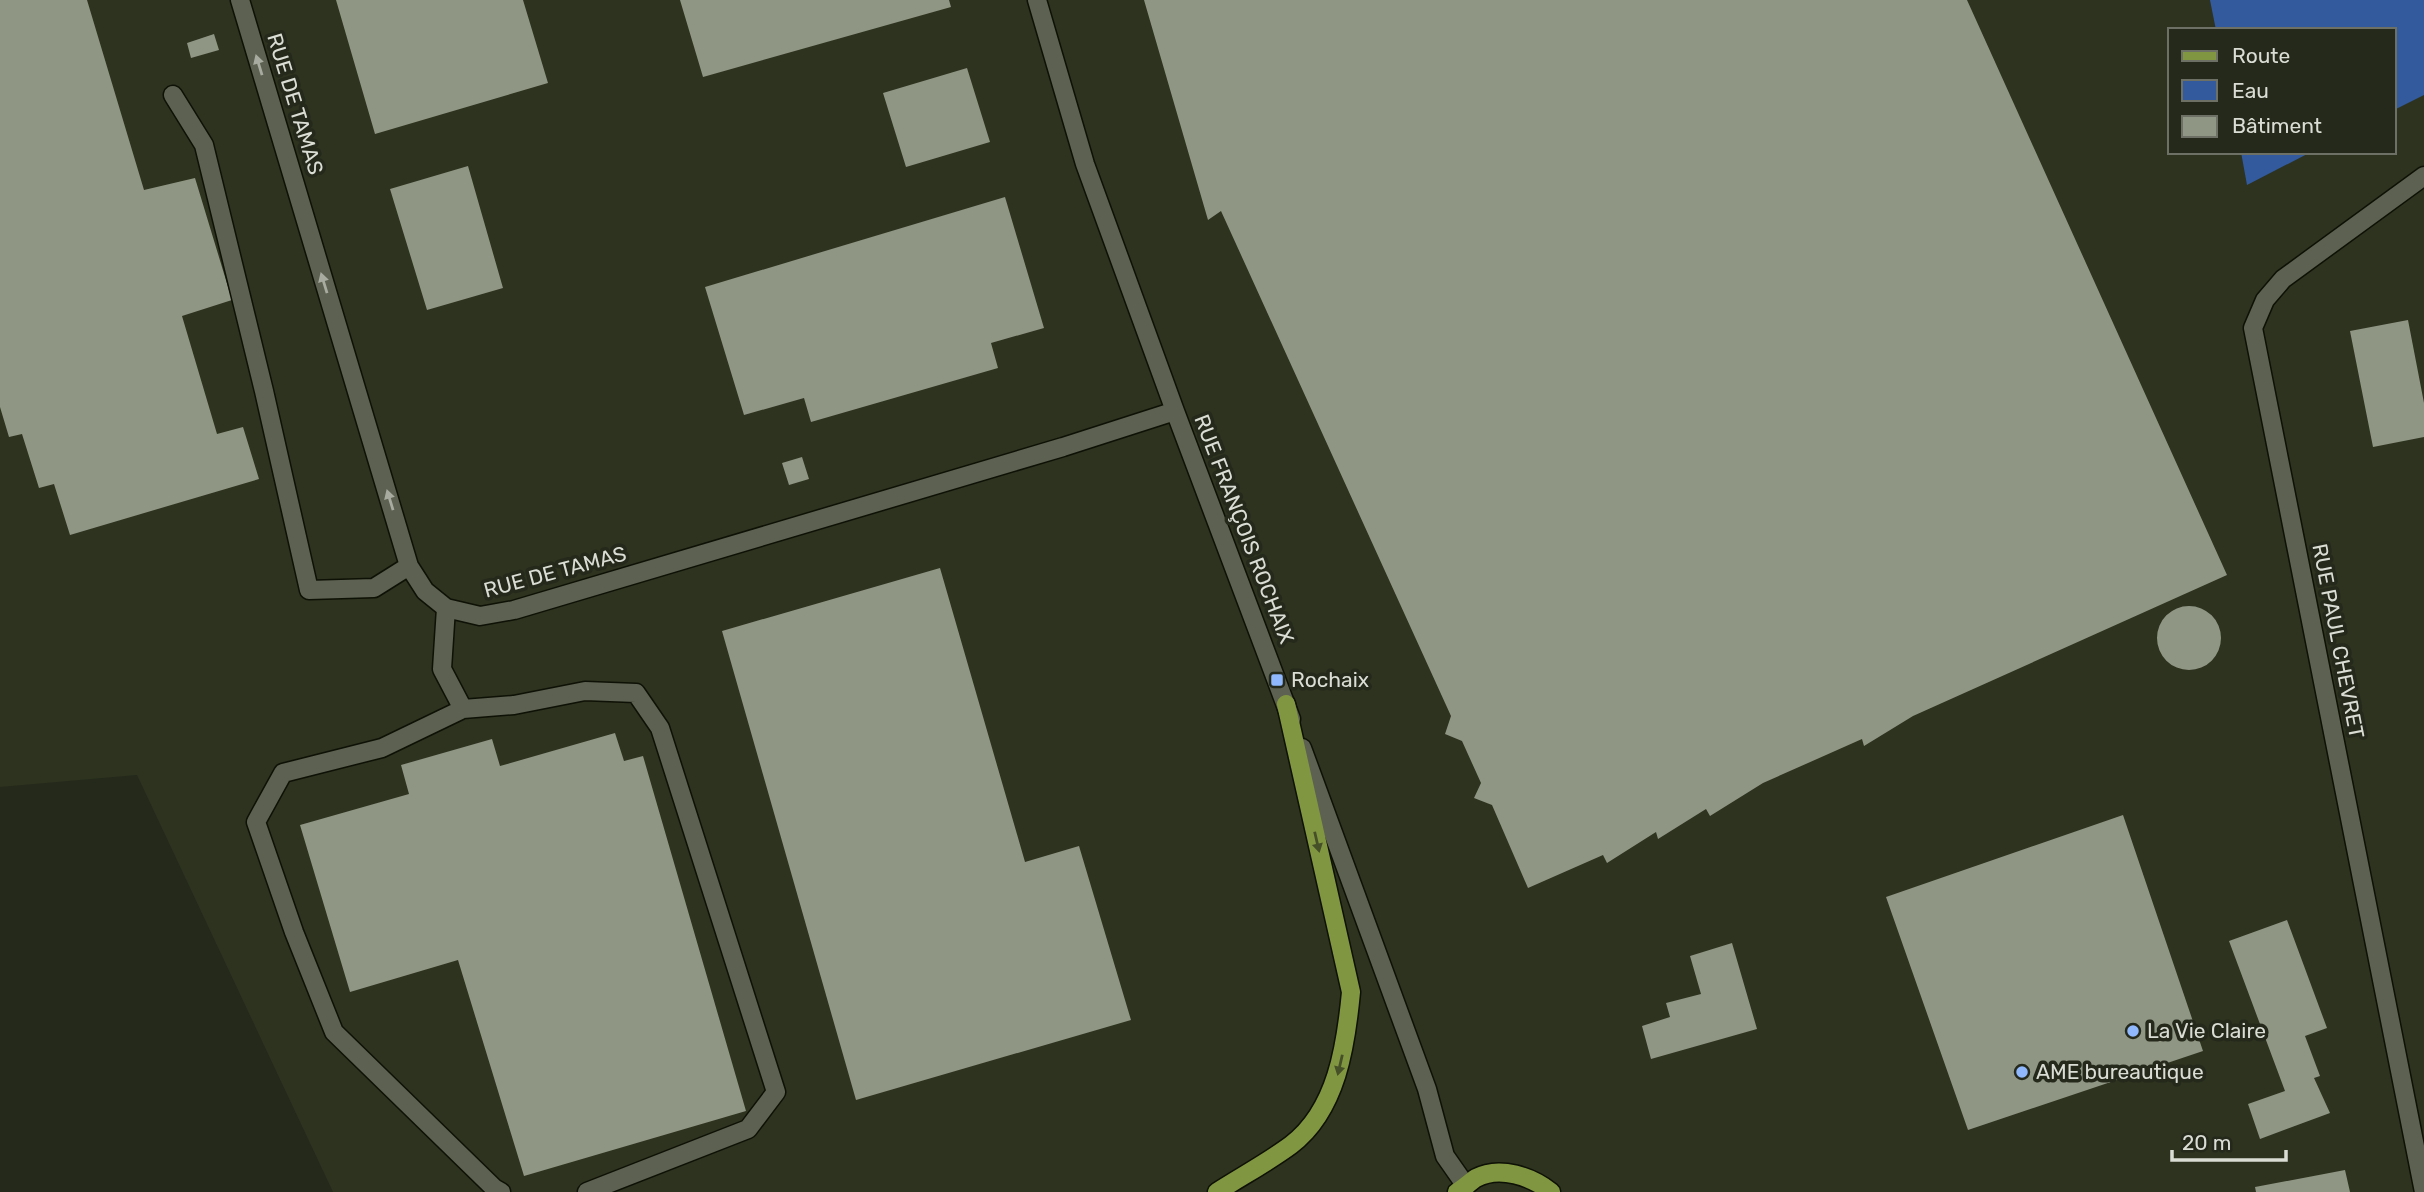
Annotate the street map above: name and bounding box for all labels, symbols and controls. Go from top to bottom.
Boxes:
legend [2168,28,2396,154]
street label: RUE DE TAMAS [262,30,329,178]
text: Route [2232,43,2290,68]
one-way arrow [254,54,264,75]
text: Eau [2232,78,2269,103]
text: Bâtiment [2232,113,2322,138]
one-way arrow [319,272,329,293]
street label: RUE FRANÇOIS ROCHAIX [1189,411,1300,647]
one-way arrow [384,490,394,511]
street label: RUE DE TAMAS [481,540,629,603]
street label: RUE PAUL CHEVRET [2307,541,2370,740]
place label: Rochaix [1291,667,1369,692]
marker: Rochaix [1269,672,1285,688]
one-way arrow [1312,831,1323,853]
place label: La Vie Claire [2147,1018,2266,1043]
marker: La Vie Claire [2125,1023,2141,1039]
one-way arrow [1334,1054,1345,1076]
place label: AME bureautique [2036,1059,2204,1084]
marker: AME bureautique [2014,1064,2030,1080]
scale bar [2172,1118,2286,1162]
text: 20 m [2182,1130,2231,1155]

